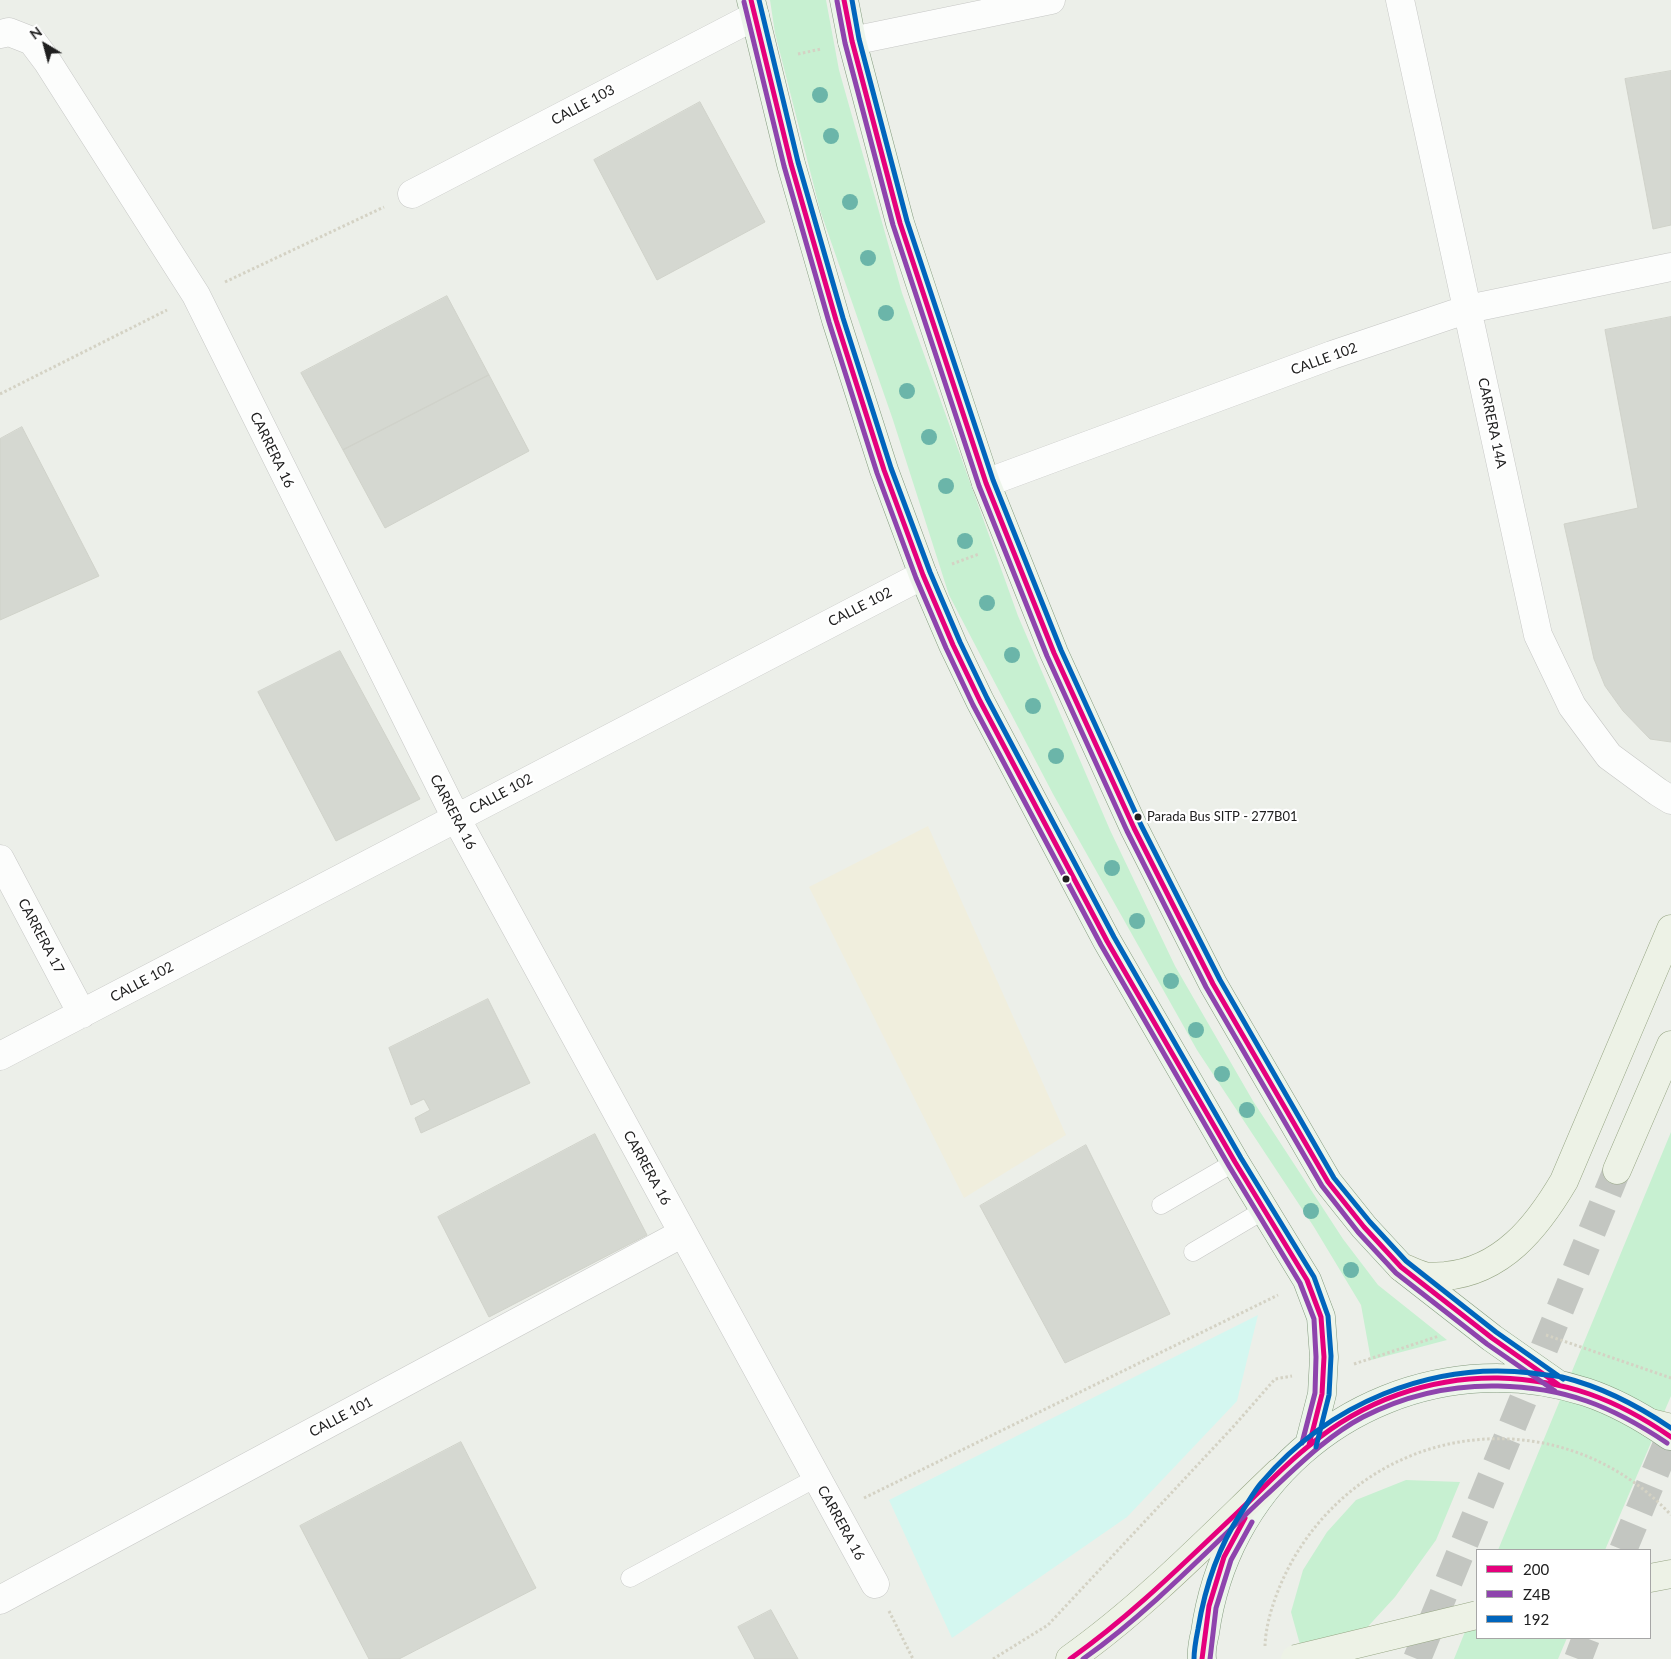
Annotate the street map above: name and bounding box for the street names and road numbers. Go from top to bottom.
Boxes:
street label: CALLE 103 [548,81,618,129]
street label: CALLE 102 [1289,339,1359,379]
street label: CARRERA 14A [1474,376,1510,470]
street label: CARRERA 16 [246,409,298,491]
street label: CALLE 102 [825,584,895,630]
street label: CALLE 102 [466,770,536,818]
street label: CARRERA 16 [426,772,480,852]
street label: CARRERA 17 [14,896,68,976]
street label: CALLE 102 [107,958,177,1006]
street label: CARRERA 16 [620,1128,674,1208]
street label: CALLE 101 [306,1393,376,1441]
street label: CARRERA 16 [814,1483,868,1563]

